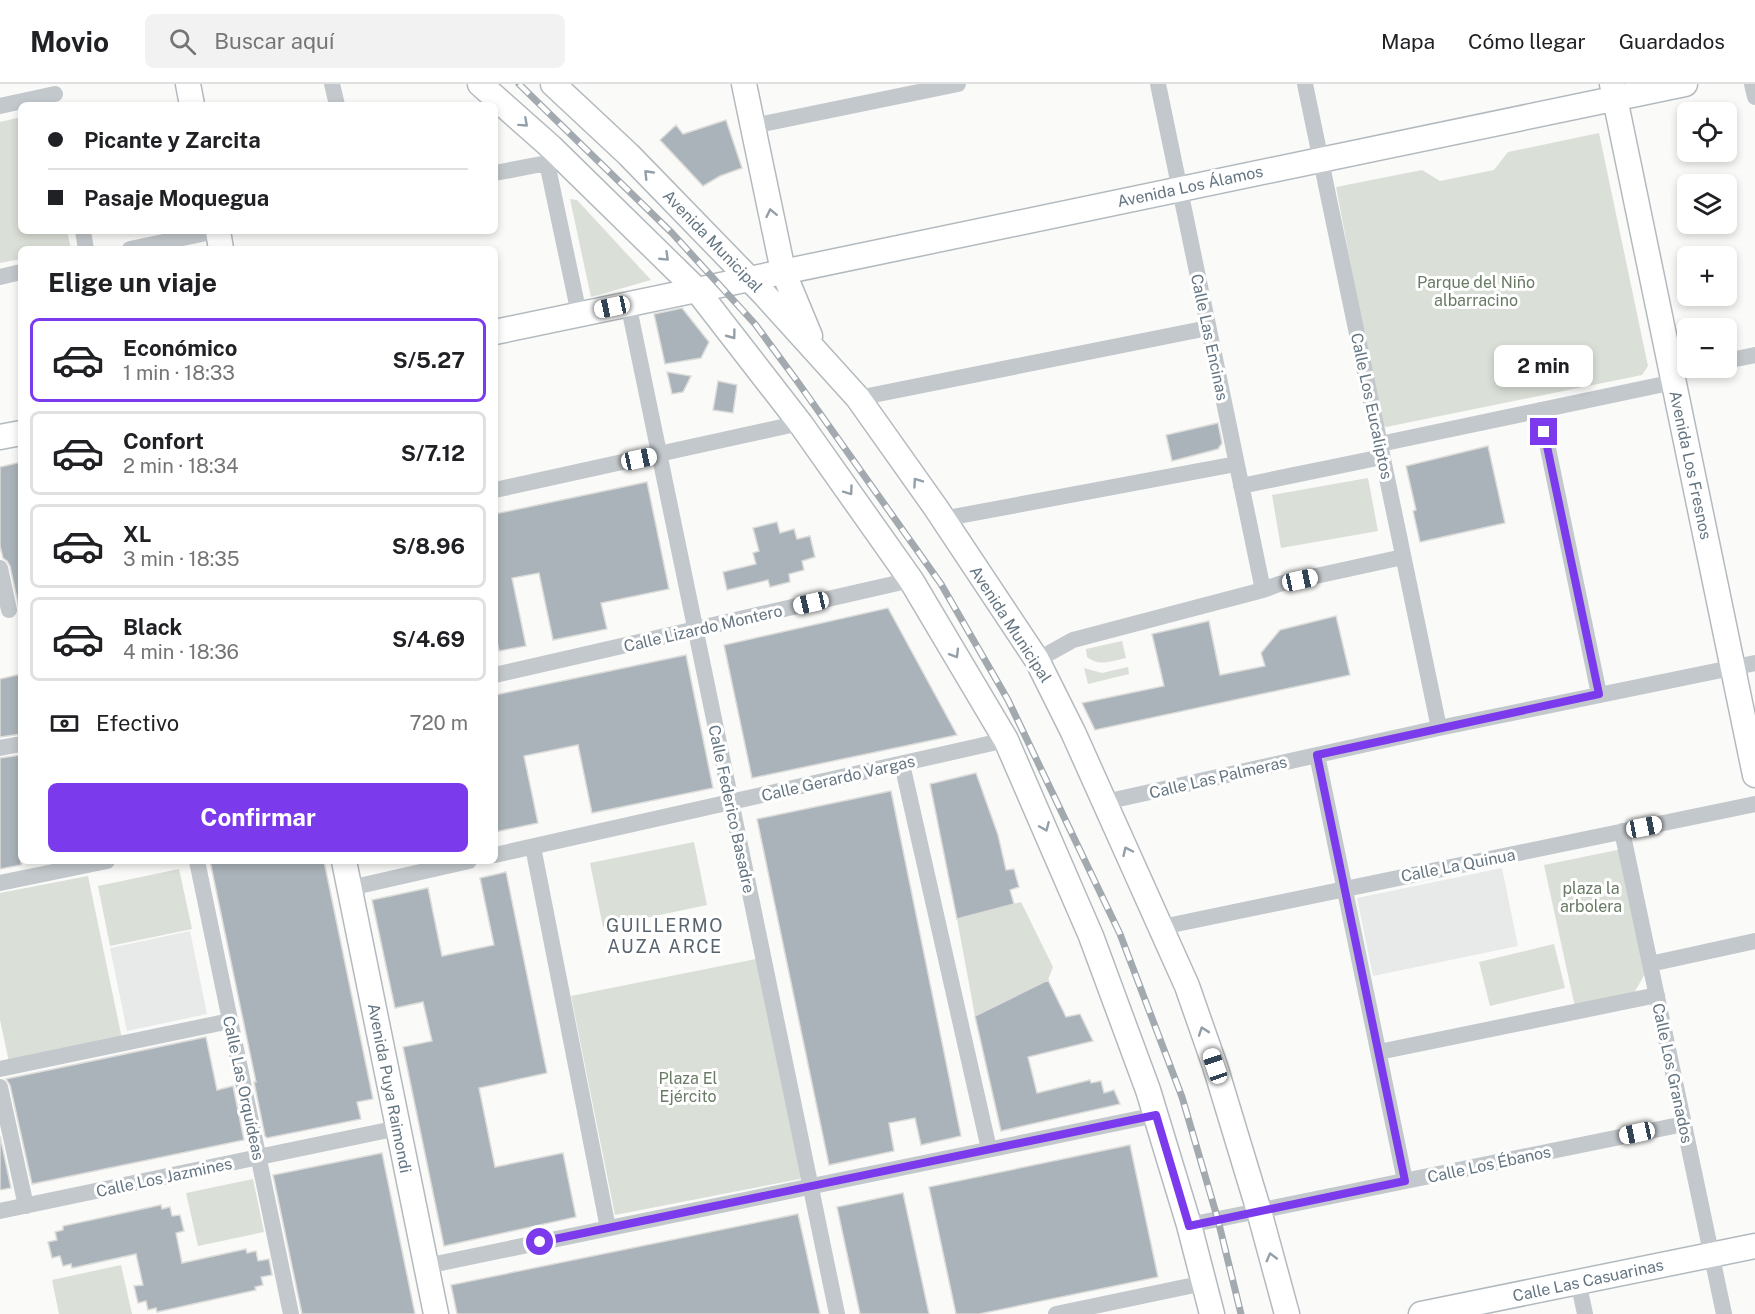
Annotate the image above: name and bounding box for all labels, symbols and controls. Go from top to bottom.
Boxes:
search box [145,14,565,68]
text: Movio [30,25,109,58]
icon: search [166,25,199,58]
text: Buscar aquí [214,28,334,54]
text: Mapa [1381,29,1435,54]
text: Cómo llegar [1468,29,1586,54]
text: Guardados [1619,29,1725,54]
map controls [1677,102,1737,378]
button: locate [1677,102,1737,162]
one-way arrow [517,116,528,127]
text: Picante y Zarcita [84,127,261,153]
street label: Avenida Los Álamos [1115,161,1265,211]
one-way arrow [644,171,655,182]
button: layers [1677,174,1737,234]
text: Pasaje Moquegua [84,185,269,211]
street label: Avenida Municipal [659,186,767,297]
one-way arrow [765,209,778,219]
button: + [1677,246,1737,306]
one-way arrow [659,250,669,261]
text: Elige un viaje [48,266,217,298]
street label: Calle Las Encinas [1187,272,1232,402]
park label: Parque del Niño albarracino [1417,273,1535,310]
car [593,294,631,320]
button: − [1677,318,1737,378]
one-way arrow [725,328,736,339]
street label: Calle Los Eucaliptos [1347,331,1396,481]
icon: car [51,333,105,387]
text: Económico [123,335,238,361]
callout: 2 min [1494,345,1594,387]
text: S/5.27 [392,347,465,373]
text: 2 min [1517,354,1570,378]
text: 1 min · 18:33 [123,361,235,385]
street label: Avenida Los Fresnos [1665,389,1716,541]
route end [1530,418,1557,445]
icon: car [51,426,105,480]
text: Confort [123,428,204,454]
text: S/7.12 [401,440,465,466]
car [620,446,658,472]
text: 2 min · 18:34 [123,454,239,478]
one-way arrow [913,478,924,489]
one-way arrow [842,485,853,496]
icon: car [51,519,105,573]
text: XL [123,521,151,547]
text: S/8.96 [392,533,465,559]
text: 3 min · 18:35 [123,547,240,571]
street label: Avenida Municipal [966,562,1055,686]
car [1281,567,1319,593]
car [791,590,831,616]
street label: Calle Lizardo Montero [622,601,784,656]
icon: car [51,612,105,666]
text: Black [123,614,182,640]
text: S/4.69 [392,626,465,652]
text: 4 min · 18:36 [123,640,239,664]
one-way arrow [948,648,959,658]
icon: cash [48,707,81,740]
text: Efectivo [96,710,179,736]
text: 720 m [410,711,468,735]
street label: Calle Federico Basadre [704,723,759,895]
street label: Calle Gerardo Vargas [760,752,917,805]
street label: Calle Las Palmeras [1147,752,1289,803]
button: Confirmar [48,783,468,852]
car [1625,815,1663,839]
one-way arrow [1037,821,1049,832]
street label: Calle La Quinua [1399,845,1517,886]
one-way arrow [1122,847,1134,858]
park label: plaza la arbolera [1560,879,1622,916]
district label: GUILLERMO AUZA ARCE [606,915,724,957]
street label: Calle Los Granados [1648,1001,1697,1145]
street label: Avenida Puya Raimondi [364,1002,415,1175]
street label: Calle Las Orquídeas [219,1014,268,1162]
one-way arrow [1197,1026,1210,1037]
car [1201,1046,1229,1086]
park label: Plaza El Ejército [659,1069,718,1106]
car [1618,1120,1656,1146]
street label: Calle Los Ébanos [1425,1141,1553,1187]
street label: Calle Los Jazmines [94,1154,234,1201]
route start [526,1228,553,1255]
one-way arrow [1266,1253,1279,1263]
street label: Calle Las Casuarinas [1511,1255,1665,1306]

